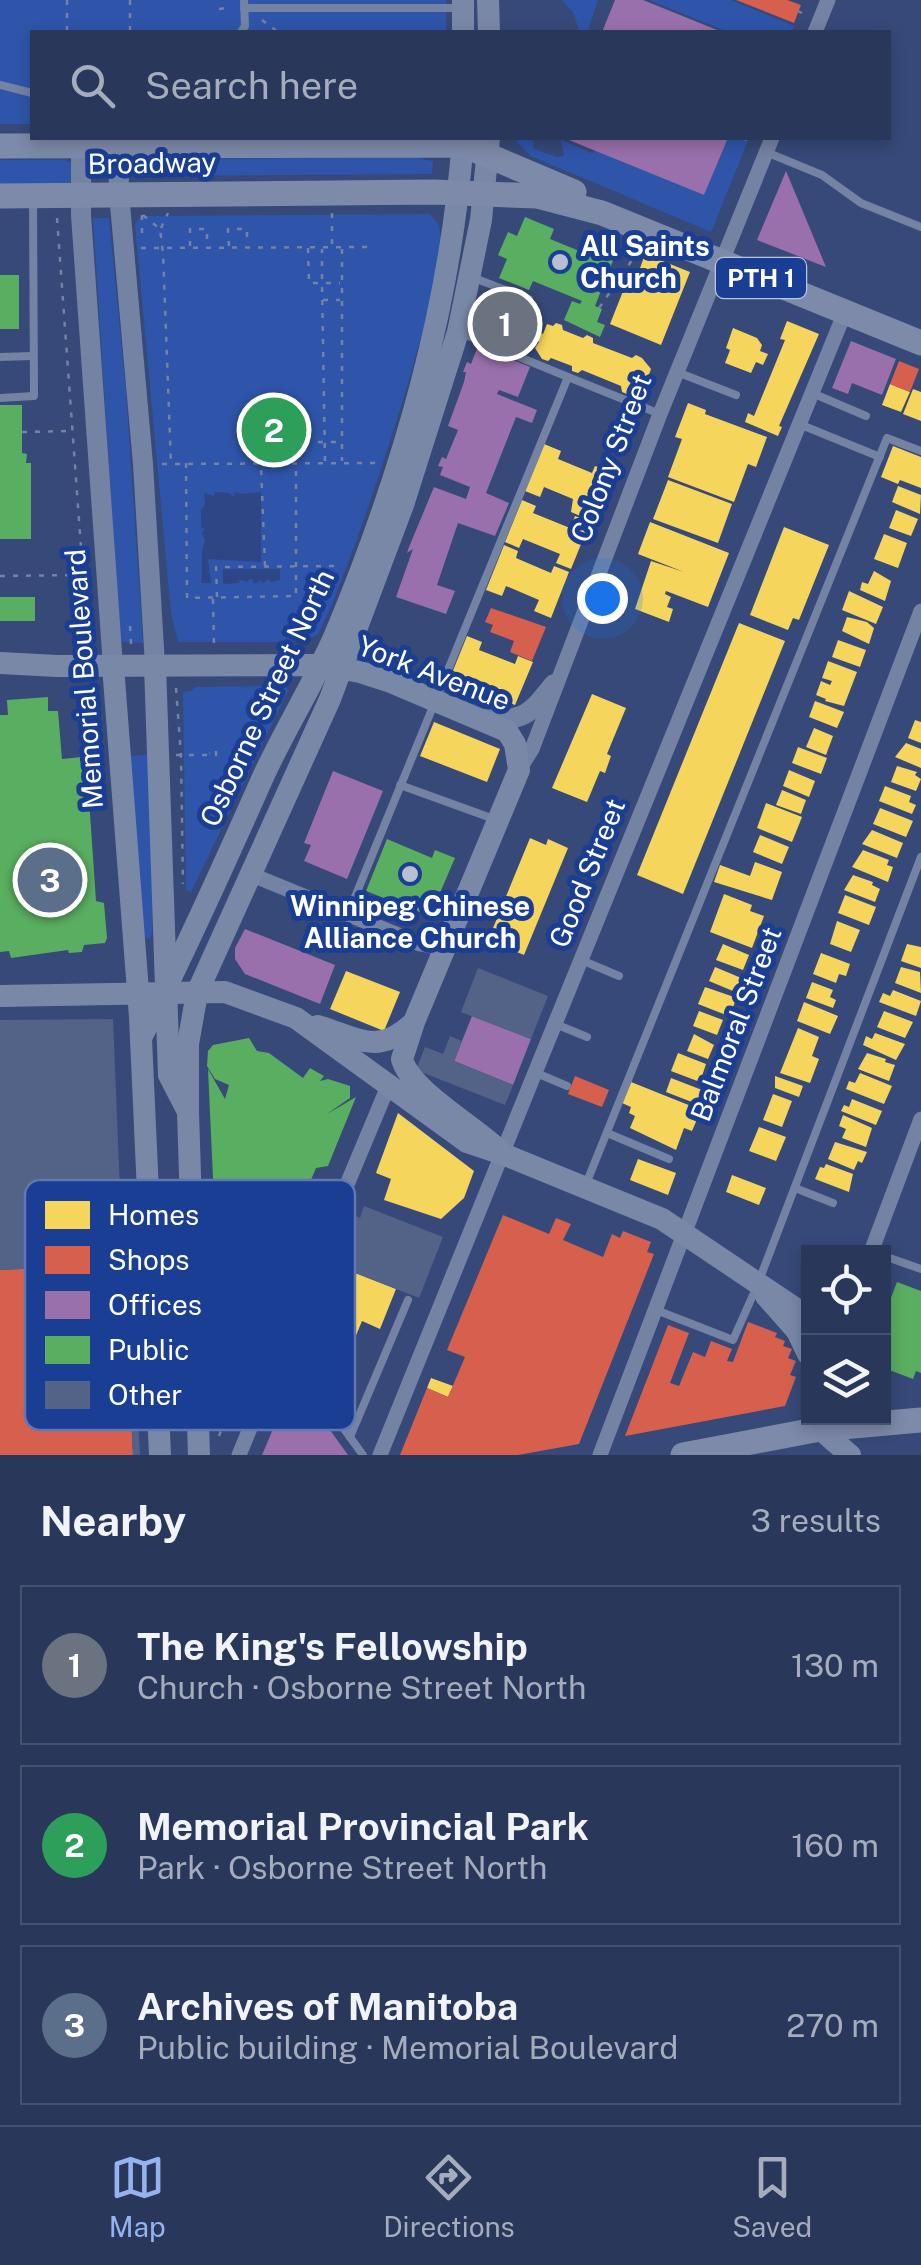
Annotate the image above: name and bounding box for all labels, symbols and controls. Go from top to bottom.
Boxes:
search box [30,30,891,140]
icon: search [65,58,120,113]
text: Search here [145,63,358,108]
street label: Broadway [87,145,217,180]
place label: All Saints Church [580,229,710,294]
marker: All Saints Church [549,251,571,273]
road number: PTH 1 [716,258,806,298]
pin: 1 [472,286,538,362]
street label: Colony Street [563,369,658,547]
pin: 2 [242,392,306,468]
street label: Memorial Boulevard [58,548,109,810]
street label: Osborne Street North [193,564,341,831]
your location [577,573,628,624]
street label: York Avenue [353,628,515,717]
street label: Good Street [542,794,631,952]
pin: 3 [18,842,82,918]
marker: Winnipeg Chinese Alliance Church [399,863,421,885]
place label: Winnipeg Chinese Alliance Church [290,889,530,954]
street label: Balmoral Street [683,922,788,1126]
legend [25,1180,355,1430]
text: Homes [108,1198,199,1231]
text: Shops [108,1243,190,1276]
map controls [801,1245,891,1425]
button: locate [801,1245,891,1335]
text: Offices [108,1288,202,1321]
text: Public [108,1333,189,1366]
button: layers [801,1335,891,1425]
text: Other [108,1378,182,1411]
text: Nearby [40,1496,186,1545]
text: 3 results [751,1502,881,1539]
text: The King's Fellowship [137,1624,528,1669]
text: 1 [68,1647,81,1684]
text: 130 m [791,1647,879,1684]
text: Church · Osborne Street North [137,1669,586,1706]
text: Memorial Provincial Park [137,1804,589,1849]
text: 2 [64,1827,85,1864]
text: 160 m [791,1827,879,1864]
text: Park · Osborne Street North [137,1849,547,1886]
text: Archives of Manitoba [137,1984,518,2029]
text: 3 [64,2007,85,2044]
text: 270 m [786,2007,879,2044]
text: Public building · Memorial Boulevard [137,2029,678,2066]
tab: Map [109,2150,166,2243]
tab: Directions [383,2150,515,2243]
tab: Saved [732,2150,812,2243]

